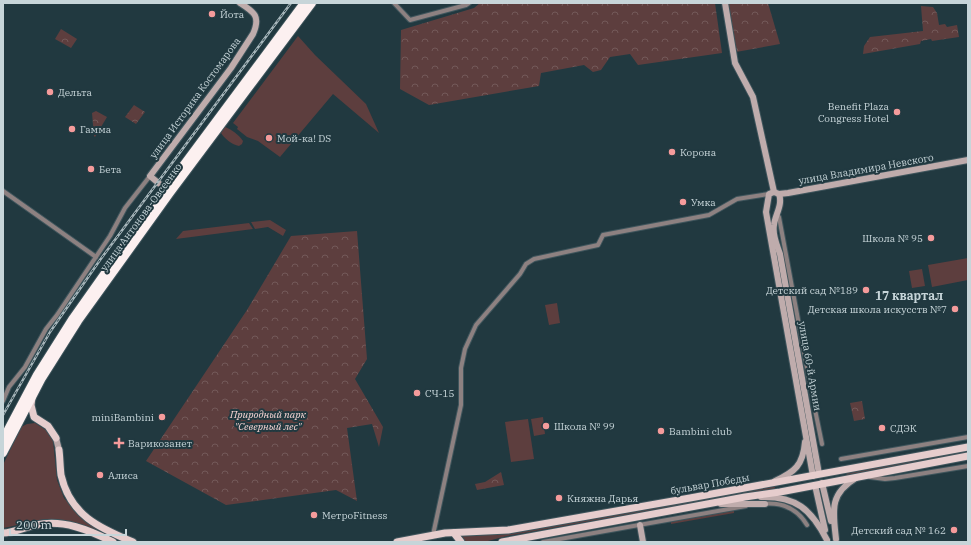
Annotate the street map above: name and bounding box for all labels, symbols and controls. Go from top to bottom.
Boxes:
place label: Йота [220,8,245,21]
marker: Йота [207,9,217,19]
street label: улица Историка Костомарова [147,35,244,161]
place label: Дельта [58,86,93,99]
marker: Дельта [45,87,55,97]
place label: Benefit Plaza Congress Hotel [818,100,890,125]
marker: Benefit Plaza Congress Hotel [892,107,902,117]
place label: Гамма [80,123,112,136]
marker: Гамма [67,124,77,134]
place label: Мой-ка! DS [277,132,331,145]
marker: Мой-ка! DS [264,133,274,143]
place label: Корона [680,146,717,159]
marker: Корона [667,147,677,157]
street label: улица Владимира Невского [797,151,935,187]
street label: улица Антонова-Овсеенко [97,160,185,274]
place label: Бета [99,163,122,176]
marker: Бета [86,164,96,174]
place label: Умка [691,196,716,209]
marker: Умка [678,197,688,207]
place label: Школа № 95 [862,232,923,245]
marker: Школа № 95 [926,233,936,243]
place label: Детский сад №189 [766,284,858,297]
marker: Детский сад №189 [861,285,871,295]
district label: 17 квартал [875,288,943,303]
place label: Детская школа искусств №7 [808,303,947,316]
marker: Детская школа искусств №7 [950,304,960,314]
street label: улица 60-й Армии [796,320,824,412]
place label: СЧ-15 [425,387,455,400]
marker: СЧ-15 [412,388,422,398]
park label: Природный парк "Северный лес" [229,408,306,433]
place label: miniBambini [91,411,154,424]
marker: miniBambini [157,412,167,422]
place label: Школа № 99 [554,420,615,433]
marker: Школа № 99 [541,421,551,431]
place label: СДЭК [890,422,917,435]
marker: СДЭК [877,423,887,433]
place label: Bambini club [669,425,732,438]
marker: Bambini club [656,426,666,436]
marker: Варикозанет [113,437,125,449]
place label: Варикозанет [128,437,192,450]
place label: Алиса [108,469,139,482]
marker: Алиса [95,470,105,480]
street label: бульвар Победы [670,471,750,497]
place label: Княжна Дарья [567,492,639,505]
marker: Княжна Дарья [554,493,564,503]
place label: МетроFitness [322,509,387,522]
marker: МетроFitness [309,510,319,520]
scale bar [10,511,126,537]
text: 200 m [16,517,52,532]
place label: Детский сад № 162 [852,524,946,537]
marker: Детский сад № 162 [949,525,959,535]

